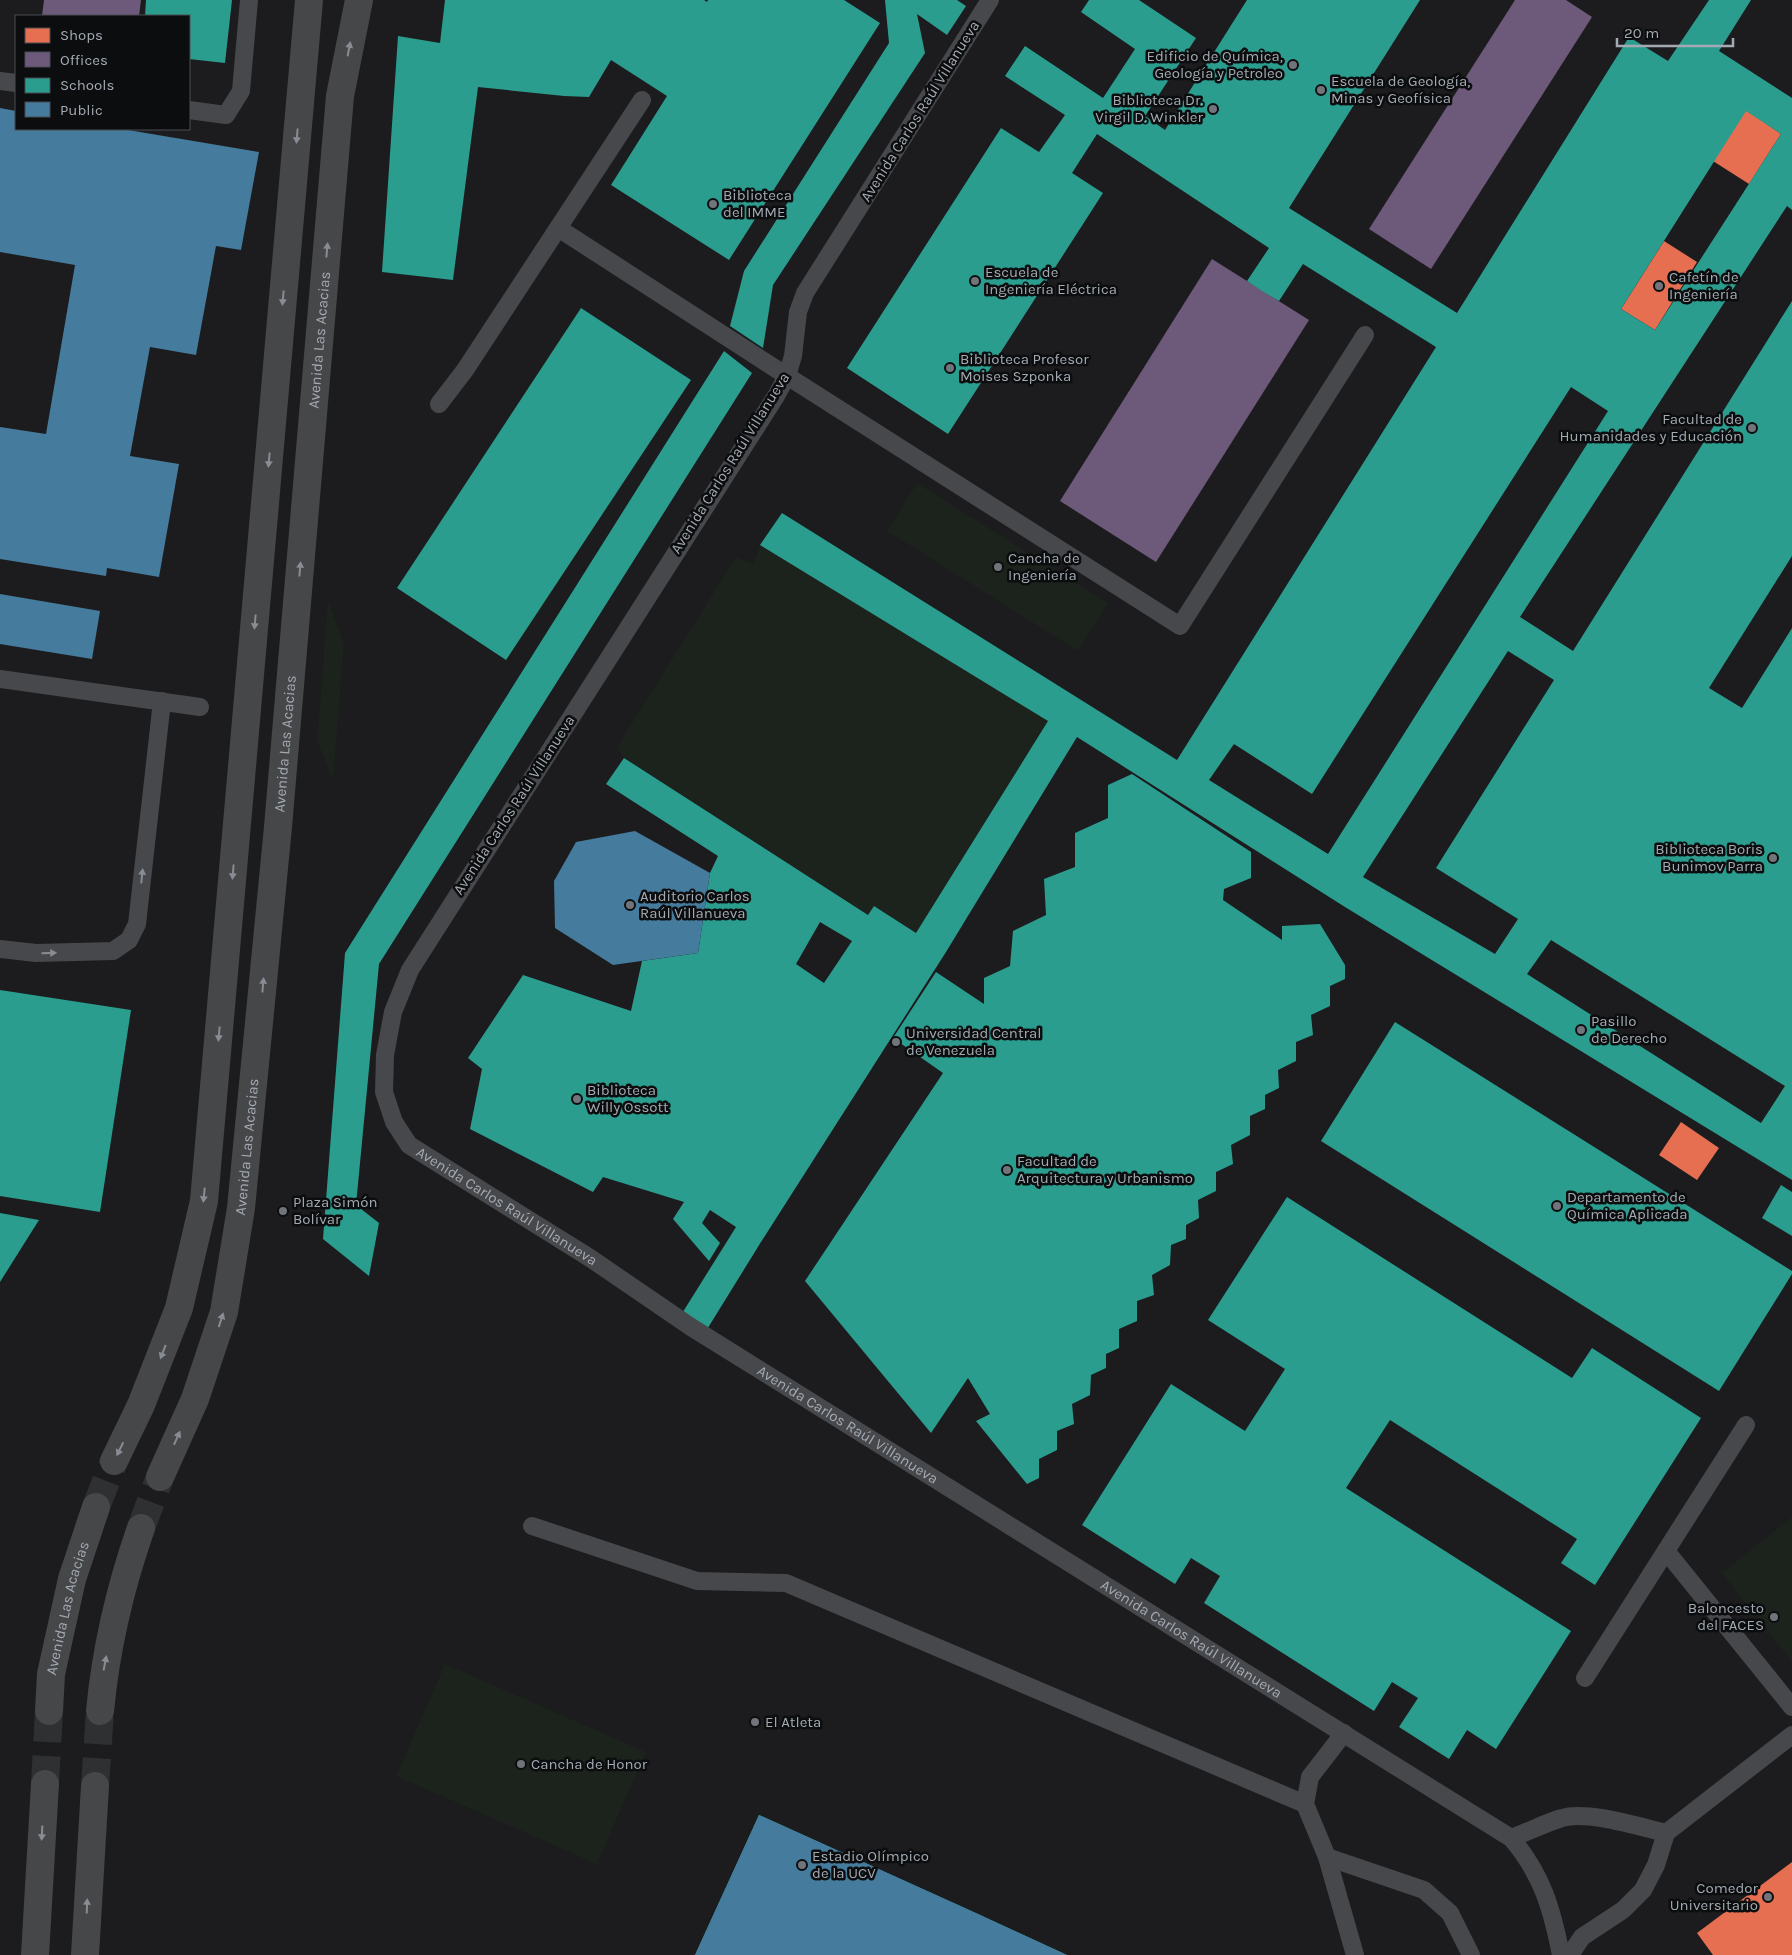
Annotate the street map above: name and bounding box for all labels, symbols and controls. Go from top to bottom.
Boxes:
legend [15,15,190,130]
scale bar [1617,15,1733,47]
street label: Avenida Carlos Raúl Villanueva [857,17,983,205]
text: 20 m [1624,24,1659,42]
text: Shops [60,26,103,44]
one-way arrow [346,40,354,56]
place label: Edificio de Química, Geología y Petroleo [1147,47,1283,82]
text: Offices [60,51,108,69]
marker: Edificio de Química, Geología y Petroleo [1287,59,1299,71]
place label: Escuela de Geología, Minas y Geofísica [1331,72,1470,107]
text: Schools [60,76,114,94]
marker: Escuela de Geología, Minas y Geofísica [1315,84,1327,96]
place label: Biblioteca Dr. Virgil D. Winkler [1095,91,1204,126]
text: Public [60,101,103,119]
marker: Biblioteca Dr. Virgil D. Winkler [1207,103,1219,115]
one-way arrow [293,128,301,144]
place label: Biblioteca del IMME [723,186,792,221]
marker: Biblioteca del IMME [707,198,719,210]
one-way arrow [323,242,331,258]
place label: Escuela de Ingeniería Eléctrica [985,263,1117,298]
place label: Cafetín de Ingeniería [1669,268,1739,303]
street label: Avenida Las Acacias [305,271,334,409]
marker: Escuela de Ingeniería Eléctrica [969,275,981,287]
marker: Cafetín de Ingeniería [1653,280,1665,292]
one-way arrow [279,290,287,306]
place label: Biblioteca Profesor Moises Szponka [960,350,1089,385]
marker: Biblioteca Profesor Moises Szponka [944,362,956,374]
street label: Avenida Carlos Raúl Villanueva [667,369,793,557]
place label: Facultad de Humanidades y Educación [1559,410,1742,445]
marker: Facultad de Humanidades y Educación [1746,422,1758,434]
one-way arrow [265,452,273,468]
place label: Cancha de Ingeniería [1008,549,1080,584]
one-way arrow [296,561,304,577]
marker: Cancha de Ingeniería [992,561,1004,573]
one-way arrow [250,614,258,630]
street label: Avenida Las Acacias [270,674,300,813]
street label: Avenida Carlos Raúl Villanueva [449,712,579,898]
place label: Biblioteca Boris Bunimov Parra [1655,840,1763,875]
marker: Biblioteca Boris Bunimov Parra [1767,852,1779,864]
one-way arrow [229,864,237,880]
one-way arrow [138,867,146,883]
place label: Auditorio Carlos Raúl Villanueva [640,887,750,922]
marker: Auditorio Carlos Raúl Villanueva [624,899,636,911]
one-way arrow [41,949,57,957]
one-way arrow [259,977,267,993]
place label: Pasillo de Derecho [1591,1012,1667,1047]
place label: Universidad Central de Venezuela [906,1024,1041,1059]
marker: Pasillo de Derecho [1575,1024,1587,1036]
one-way arrow [214,1026,222,1042]
marker: Universidad Central de Venezuela [890,1036,902,1048]
street label: Avenida Las Acacias [231,1078,263,1217]
place label: Biblioteca Willy Ossott [587,1081,669,1116]
marker: Biblioteca Willy Ossott [571,1093,583,1105]
street label: Avenida Carlos Raúl Villanueva [413,1143,601,1269]
place label: Facultad de Arquitectura y Urbanismo [1017,1152,1193,1187]
marker: Facultad de Arquitectura y Urbanismo [1001,1164,1013,1176]
one-way arrow [200,1188,208,1204]
place label: Departamento de Química Aplicada [1567,1188,1688,1223]
place label: Plaza Simón Bolívar [293,1193,378,1228]
marker: Departamento de Química Aplicada [1551,1200,1563,1212]
marker: Plaza Simón Bolívar [277,1205,289,1217]
one-way arrow [218,1312,226,1327]
one-way arrow [159,1345,167,1360]
street label: Avenida Carlos Raúl Villanueva [754,1361,942,1488]
one-way arrow [174,1431,182,1445]
one-way arrow [116,1442,124,1456]
street label: Avenida Las Acacias [42,1539,93,1677]
street label: Avenida Carlos Raúl Villanueva [1097,1576,1285,1702]
place label: Baloncesto del FACES [1688,1599,1764,1634]
marker: Baloncesto del FACES [1768,1611,1780,1623]
one-way arrow [102,1654,110,1670]
place label: El Atleta [765,1713,821,1731]
marker: El Atleta [749,1716,761,1728]
place label: Cancha de Honor [531,1755,648,1773]
marker: Cancha de Honor [515,1758,527,1770]
one-way arrow [38,1825,46,1841]
place label: Estadio Olímpico de la UCV [812,1847,929,1882]
marker: Estadio Olímpico de la UCV [796,1859,808,1871]
place label: Comedor Universitario [1670,1879,1759,1914]
marker: Comedor Universitario [1762,1891,1774,1903]
one-way arrow [83,1898,91,1914]

